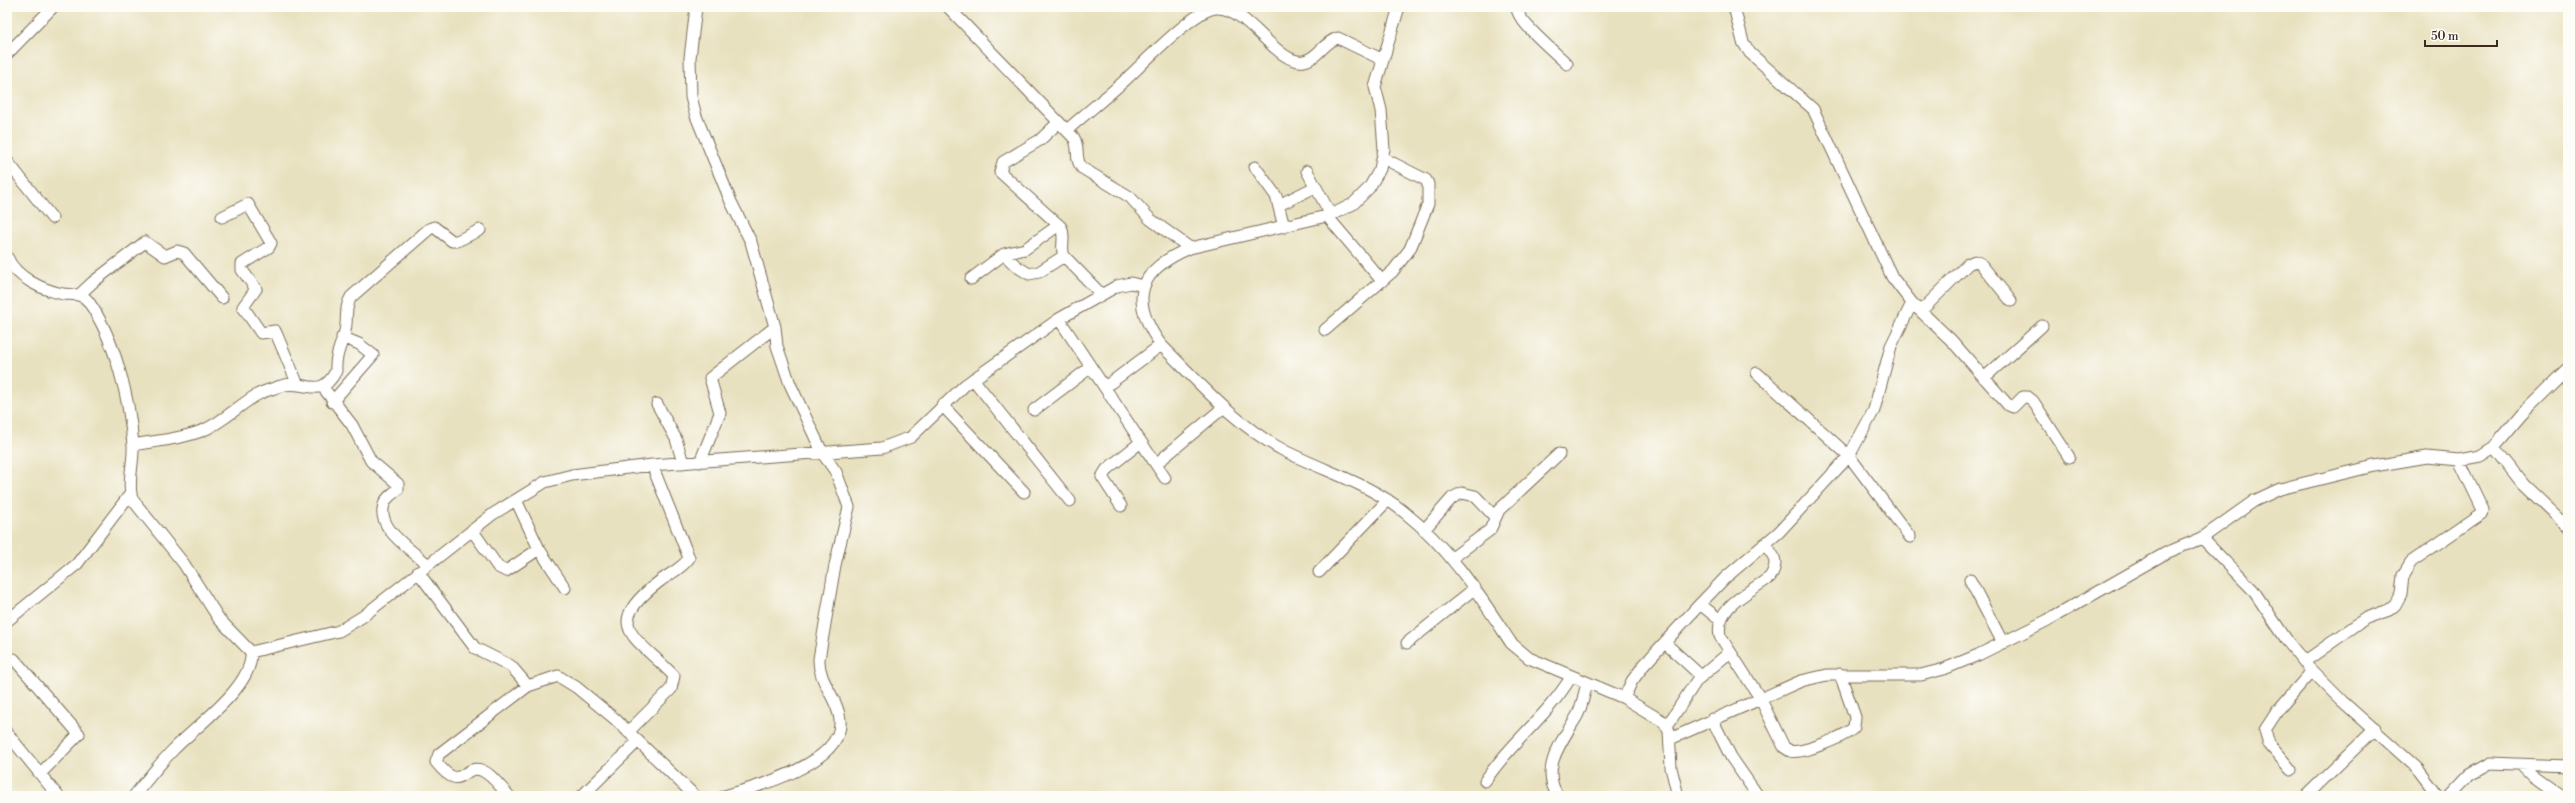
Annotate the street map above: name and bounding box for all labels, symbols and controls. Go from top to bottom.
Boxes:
scale bar [2425,22,2497,48]
text: 50 m [2431,29,2459,44]

